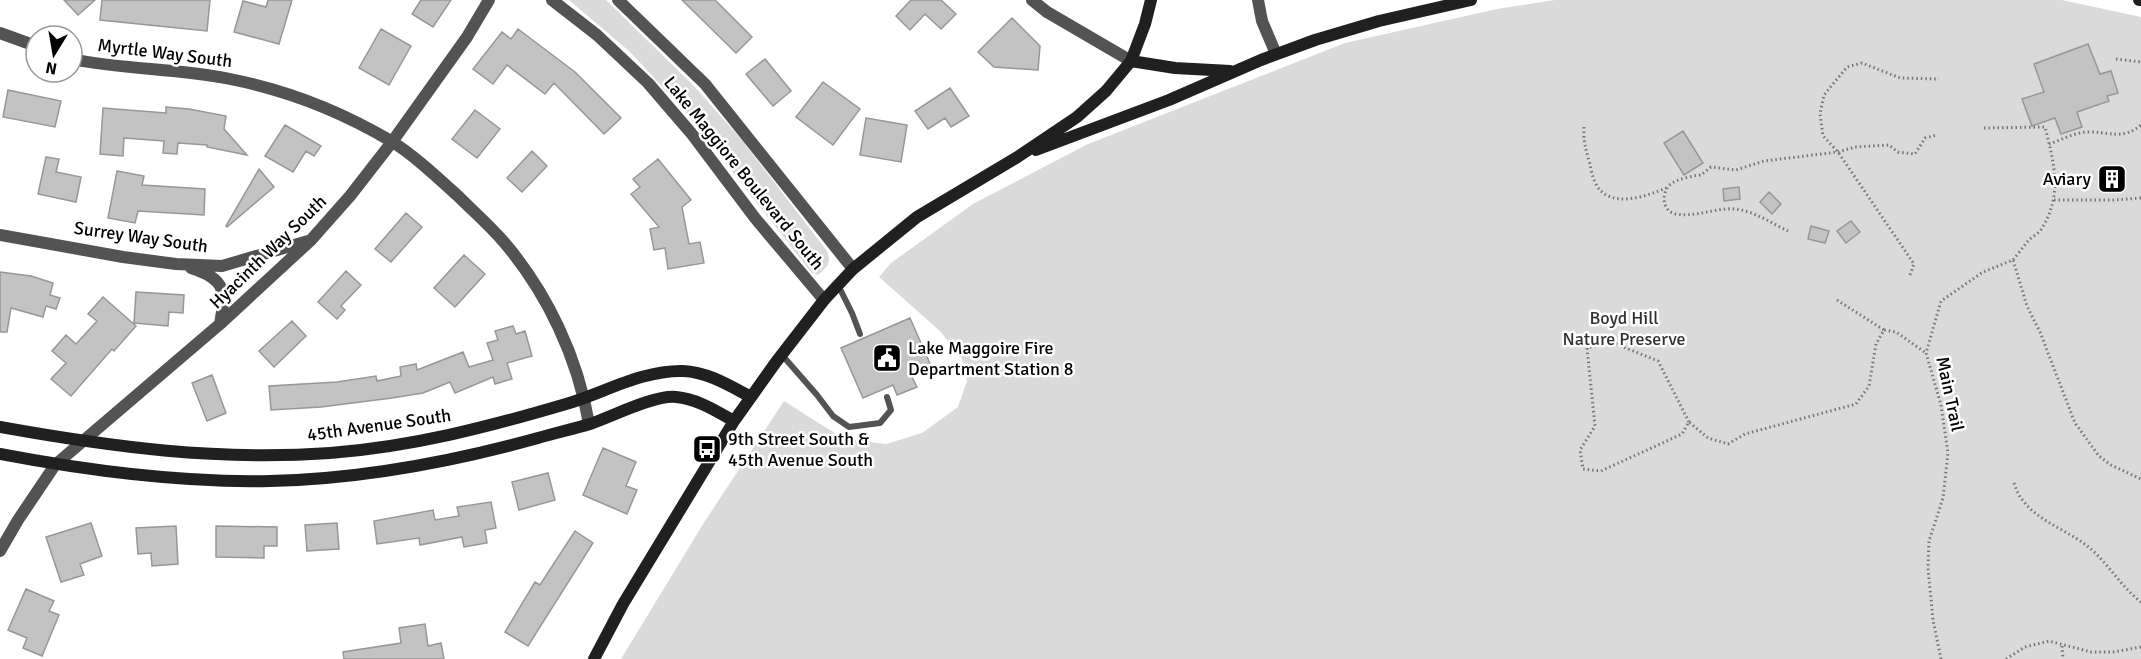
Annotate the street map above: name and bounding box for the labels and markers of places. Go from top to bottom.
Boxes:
building icon: Aviary [2096,163,2128,195]
place label: Aviary [2043,168,2092,190]
place label: Lake Maggoire Fire Department Station 8 [908,337,1073,380]
public building icon: Lake Maggoire Fire Department Station 8 [871,342,903,374]
place label: 9th Street South & 45th Avenue South [728,428,873,471]
bus stop icon: 9th Street South & 45th Avenue South [691,433,723,465]

